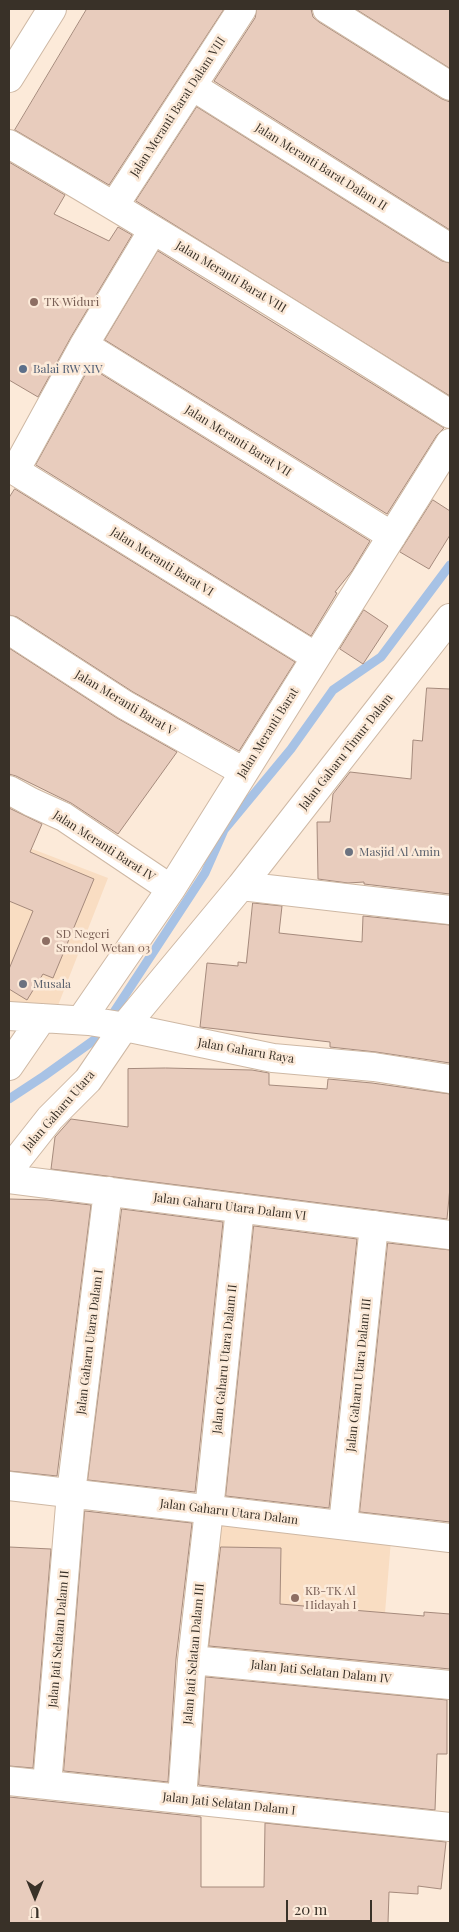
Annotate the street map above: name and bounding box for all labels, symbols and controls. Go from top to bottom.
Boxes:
street label: Jalan Meranti Barat Dalam VIII [127,34,229,180]
street label: Jalan Meranti Barat Dalam II [253,120,389,214]
street label: Jalan Meranti Barat VIII [173,238,289,316]
place label: TK Widuri [44,295,99,309]
marker: TK Widuri [28,296,40,308]
place label: Balai RW XIV [33,362,103,376]
marker: Balai RW XIV [17,363,29,375]
street label: Jalan Meranti Barat VII [182,402,294,480]
street label: Jalan Meranti Barat VI [108,525,216,599]
street label: Jalan Meranti Barat V [72,667,178,739]
street label: Jalan Meranti Barat [234,685,302,781]
street label: Jalan Gaharu Timur Dalam [296,691,396,813]
street label: Jalan Meranti Barat IV [50,808,158,884]
place label: Masjid Al Amin [359,845,440,859]
marker: Masjid Al Amin [343,846,355,858]
place label: SD Negeri Srondol Wetan 03 [56,927,150,955]
marker: SD Negeri Srondol Wetan 03 [40,935,52,947]
place label: Musala [33,977,71,991]
marker: Musala [17,978,29,990]
street label: Jalan Gaharu Raya [197,1035,295,1067]
street label: Jalan Gaharu Utara [20,1068,98,1154]
street label: Jalan Gaharu Utara Dalam VI [153,1190,307,1224]
street label: Jalan Gaharu Utara Dalam I [74,1269,106,1415]
street label: Jalan Gaharu Utara Dalam II [210,1283,240,1435]
street label: Jalan Gaharu Utara Dalam III [344,1297,374,1453]
street label: Jalan Gaharu Utara Dalam [159,1496,299,1528]
street label: Jalan Jati Selatan Dalam II [46,1570,72,1708]
street label: Jalan Jati Selatan Dalam III [181,1583,207,1725]
place label: KB-TK Al Hidayah I [305,1584,357,1612]
marker: KB-TK Al Hidayah I [289,1592,301,1604]
street label: Jalan Jati Selatan Dalam IV [250,1657,392,1687]
street label: Jalan Jati Selatan Dalam I [162,1790,296,1818]
north arrow [10,1872,60,1922]
scale bar [289,1890,375,1922]
text: 20 m [294,1899,327,1919]
text: U [30,1903,40,1922]

